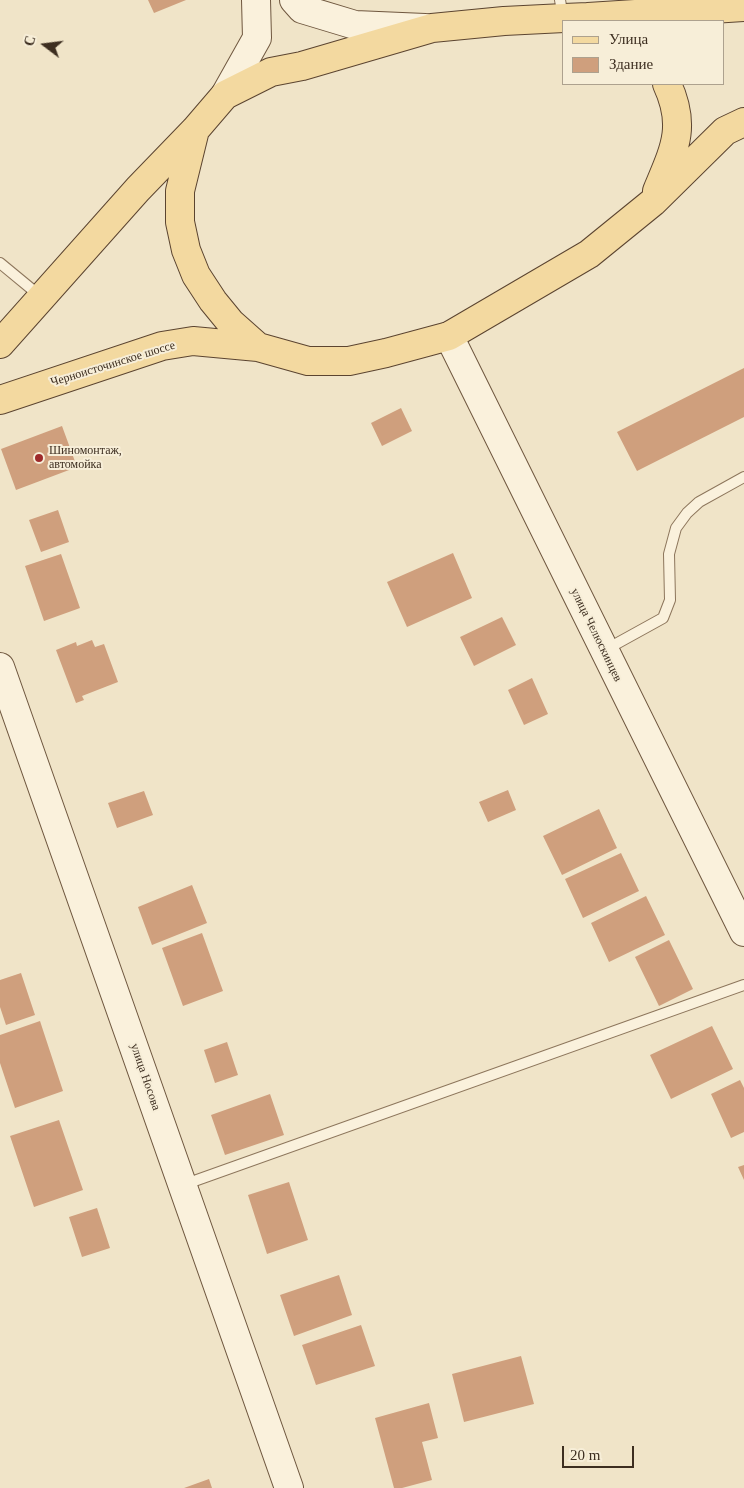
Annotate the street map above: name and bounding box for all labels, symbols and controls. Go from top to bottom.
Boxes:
north arrow [20,20,70,70]
legend [562,20,724,85]
text: Улица [609,31,648,47]
text: С [21,34,39,48]
text: Здание [609,56,653,72]
street label: Черноисточинское шоссе [49,338,177,390]
place label: Шиномонтаж, автомойка [49,444,122,472]
marker: Шиномонтаж, автомойка [33,452,45,464]
street label: улица Челюскинцев [567,586,625,684]
street label: улица Носова [127,1042,163,1112]
scale bar [564,1436,636,1468]
text: 20 m [570,1447,600,1463]

